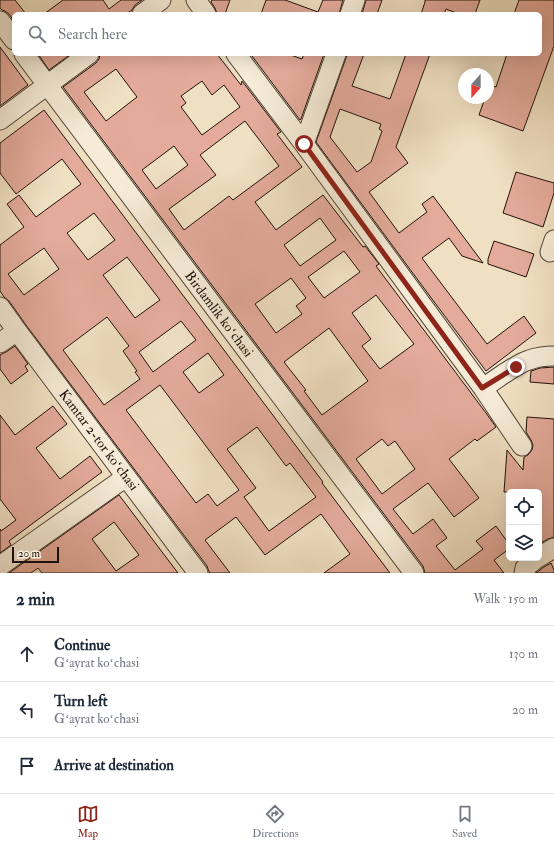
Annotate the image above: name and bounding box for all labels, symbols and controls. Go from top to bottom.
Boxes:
search box [12,12,542,56]
icon: search [26,23,48,45]
text: Search here [58,25,127,44]
north arrow [458,68,494,104]
route start [295,135,313,153]
street label: Birdamlik koʻchasi [181,268,257,361]
route end [507,358,525,376]
street label: Kamtar 2-tor koʻchasi [55,386,143,494]
map controls [506,489,542,561]
button: locate [506,489,542,525]
button: layers [506,525,542,561]
scale bar [12,545,59,564]
text: 20 m [18,547,40,560]
text: 2 min [16,589,55,610]
text: Walk · 150 m [473,591,538,607]
text: Continue [54,636,110,655]
icon: ahead [16,643,38,665]
text: 130 m [509,646,538,662]
text: Gʻayrat koʻchasi [54,655,139,671]
text: Turn left [54,692,108,711]
icon: left [16,699,38,721]
text: 20 m [512,702,538,718]
text: Gʻayrat koʻchasi [54,711,139,727]
icon: arrive [16,755,38,777]
text: Arrive at destination [54,756,174,775]
tab: Map [77,803,99,840]
tab: Directions [252,803,299,840]
tab: Saved [452,803,477,840]

